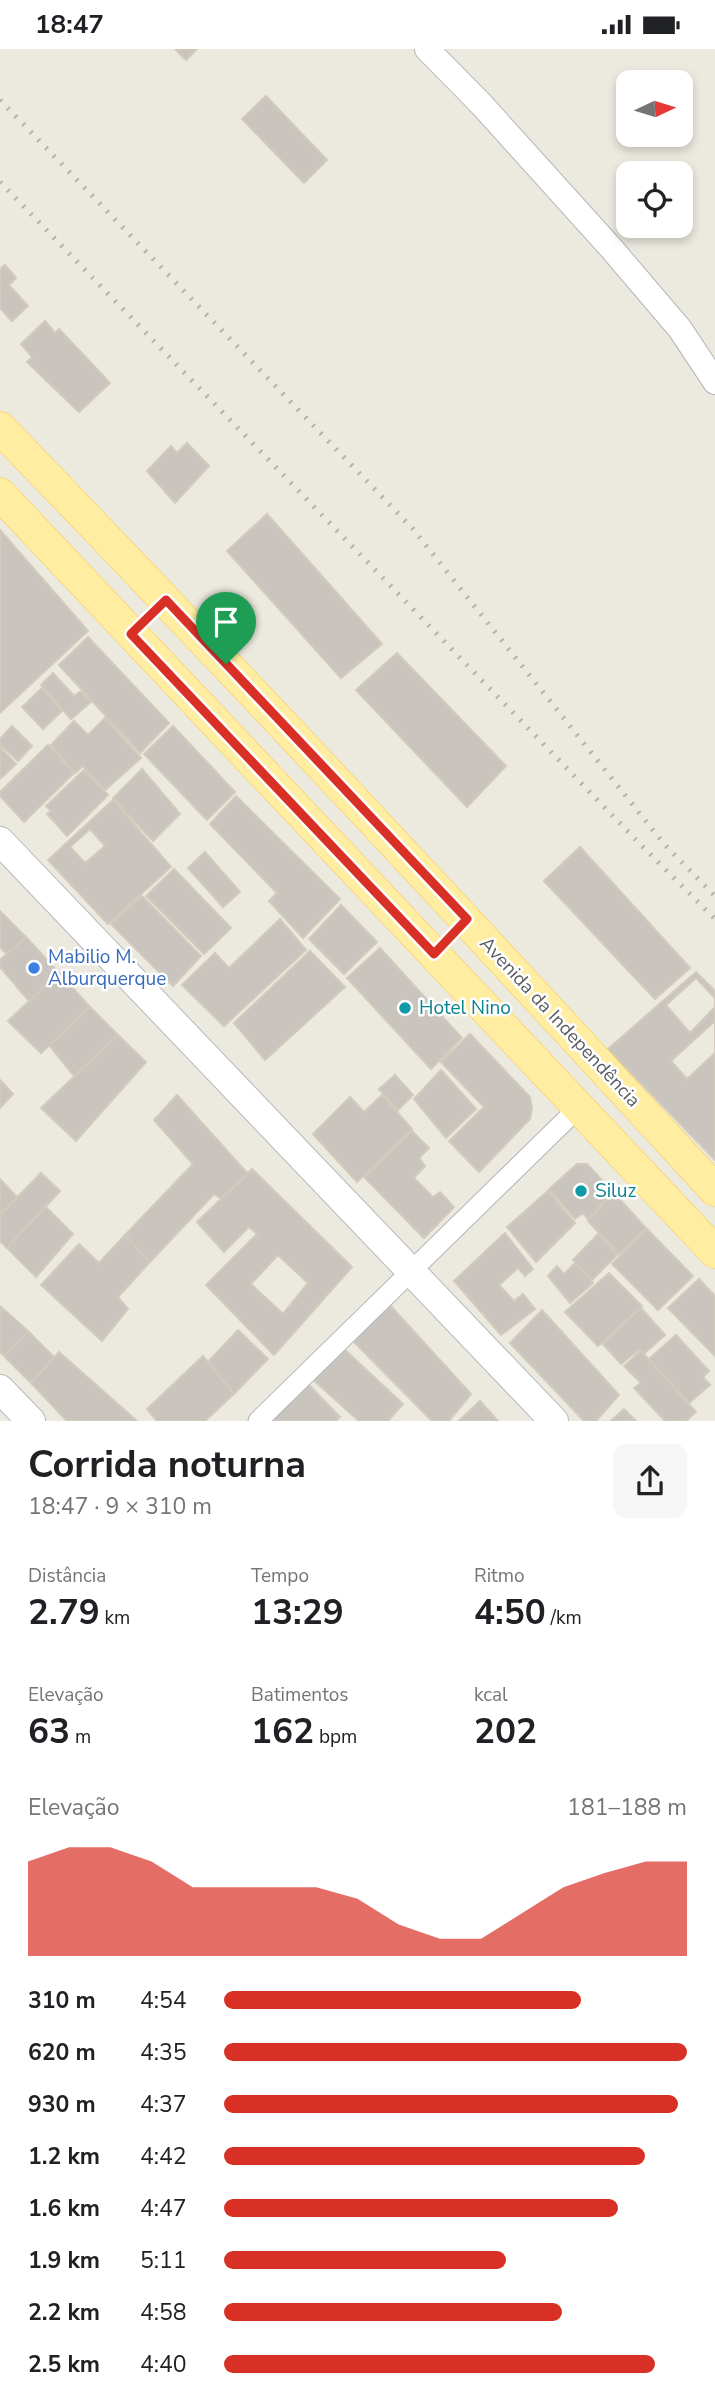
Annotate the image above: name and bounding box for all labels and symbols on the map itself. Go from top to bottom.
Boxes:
north arrow [616,70,693,147]
pin [196,592,256,664]
street label: Avenida da Independência [474,931,646,1113]
place label: Mabilio M. Alburquerque [48,944,166,992]
marker: Mabilio M. Alburquerque [26,960,42,976]
place label: Hotel Nino [419,995,511,1021]
marker: Hotel Nino [397,1000,413,1016]
place label: Siluz [595,1178,636,1204]
marker: Siluz [573,1183,589,1199]

